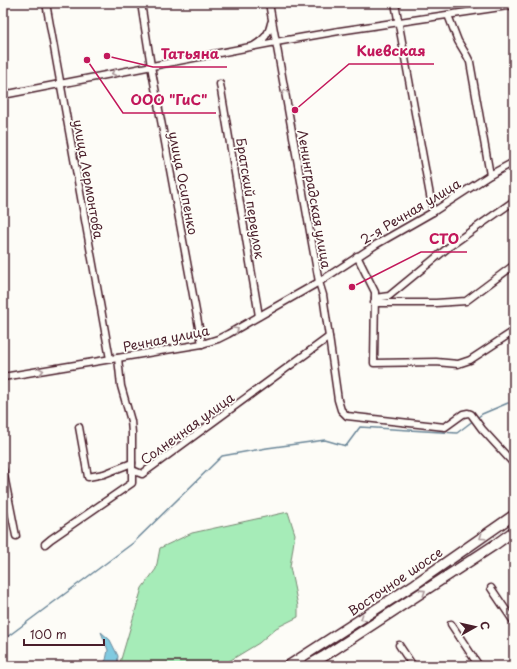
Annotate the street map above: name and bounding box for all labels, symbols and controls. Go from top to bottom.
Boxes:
callout: Киевская [349,38,434,64]
text: Киевская [356,40,426,61]
callout: Татьяна [153,41,227,67]
text: Татьяна [161,43,220,64]
one-way arrow [111,69,117,77]
callout: ООО "ГиС" [123,87,216,113]
text: ООО "ГиС" [131,89,207,110]
one-way arrow [281,89,290,95]
street label: улица Лермонтова [69,118,109,241]
street label: Ленинградская улица [293,128,337,271]
street label: улица Осипенко [165,130,203,236]
street label: Братский переулок [232,136,270,260]
street label: 2-я Речная улица [356,173,464,248]
callout: СТО [421,226,467,252]
text: СТО [429,228,459,249]
street label: Речная улица [121,320,212,356]
one-way arrow [232,327,239,334]
one-way arrow [38,367,45,376]
street label: Солнечная улица [136,387,238,469]
one-way arrow [479,532,486,540]
street label: Восточное шоссе [344,542,446,620]
one-way arrow [418,590,425,597]
north arrow [455,607,495,647]
one-way arrow [360,613,367,621]
text: С [476,620,494,631]
scale bar [24,621,104,647]
text: 100 m [30,625,67,643]

